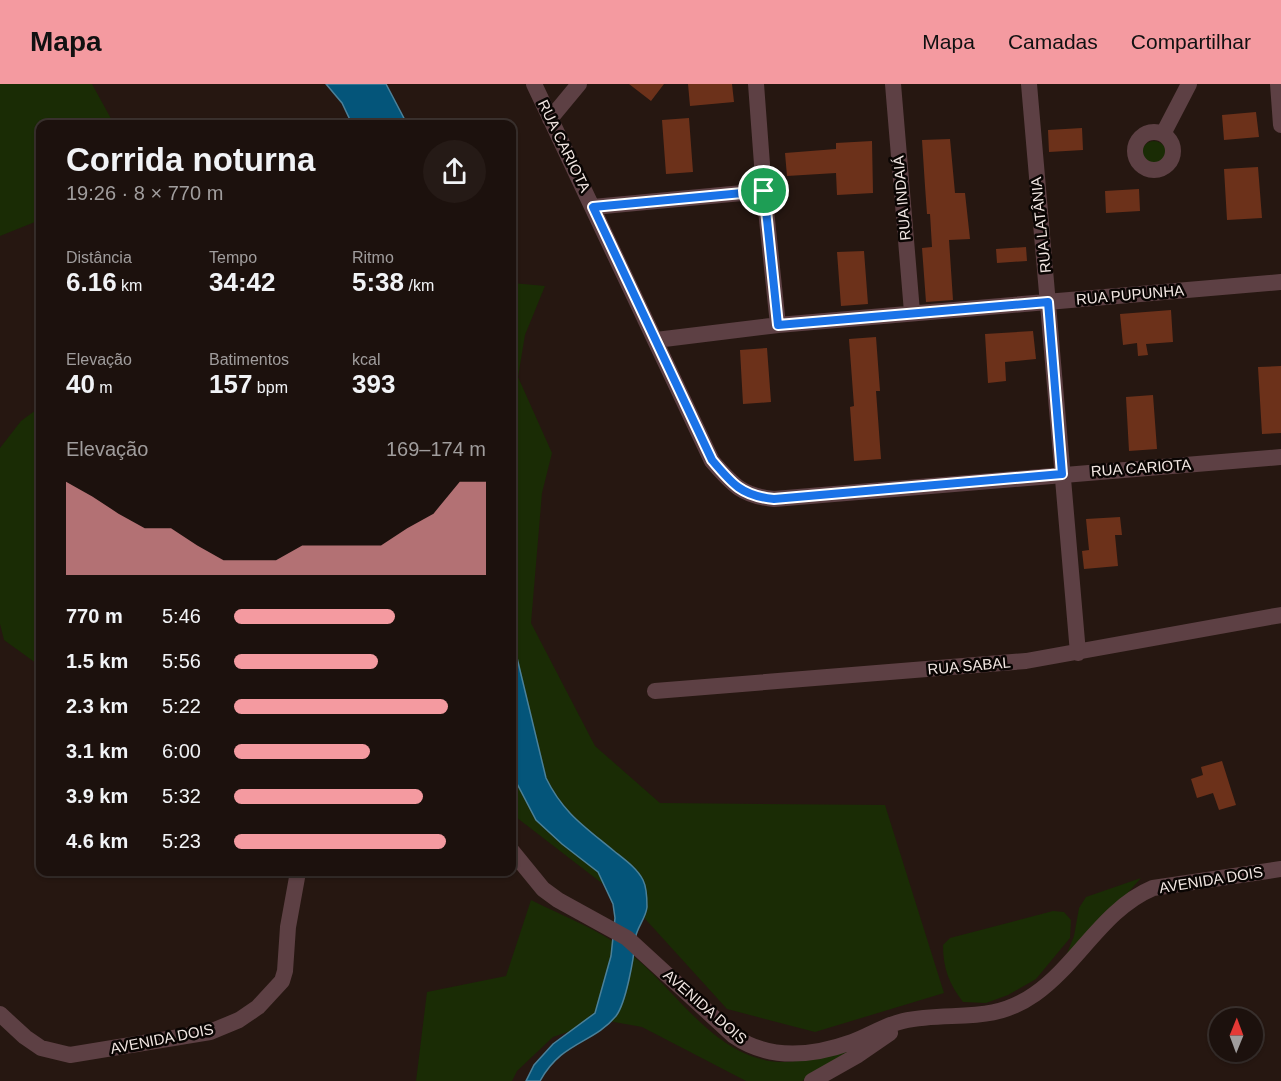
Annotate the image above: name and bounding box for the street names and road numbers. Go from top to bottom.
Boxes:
street label: RUA CARIOTA [535,97,594,195]
street label: RUA INDAIÁ [889,155,914,241]
street label: RUA LATÂNIA [1027,176,1054,274]
street label: RUA PUPUNHA [1075,281,1185,308]
street label: RUA CARIOTA [1090,456,1192,479]
street label: RUA SABAL [927,653,1011,678]
street label: AVENIDA DOIS [1158,863,1264,896]
street label: AVENIDA DOIS [660,966,750,1047]
street label: AVENIDA DOIS [109,1020,215,1057]

